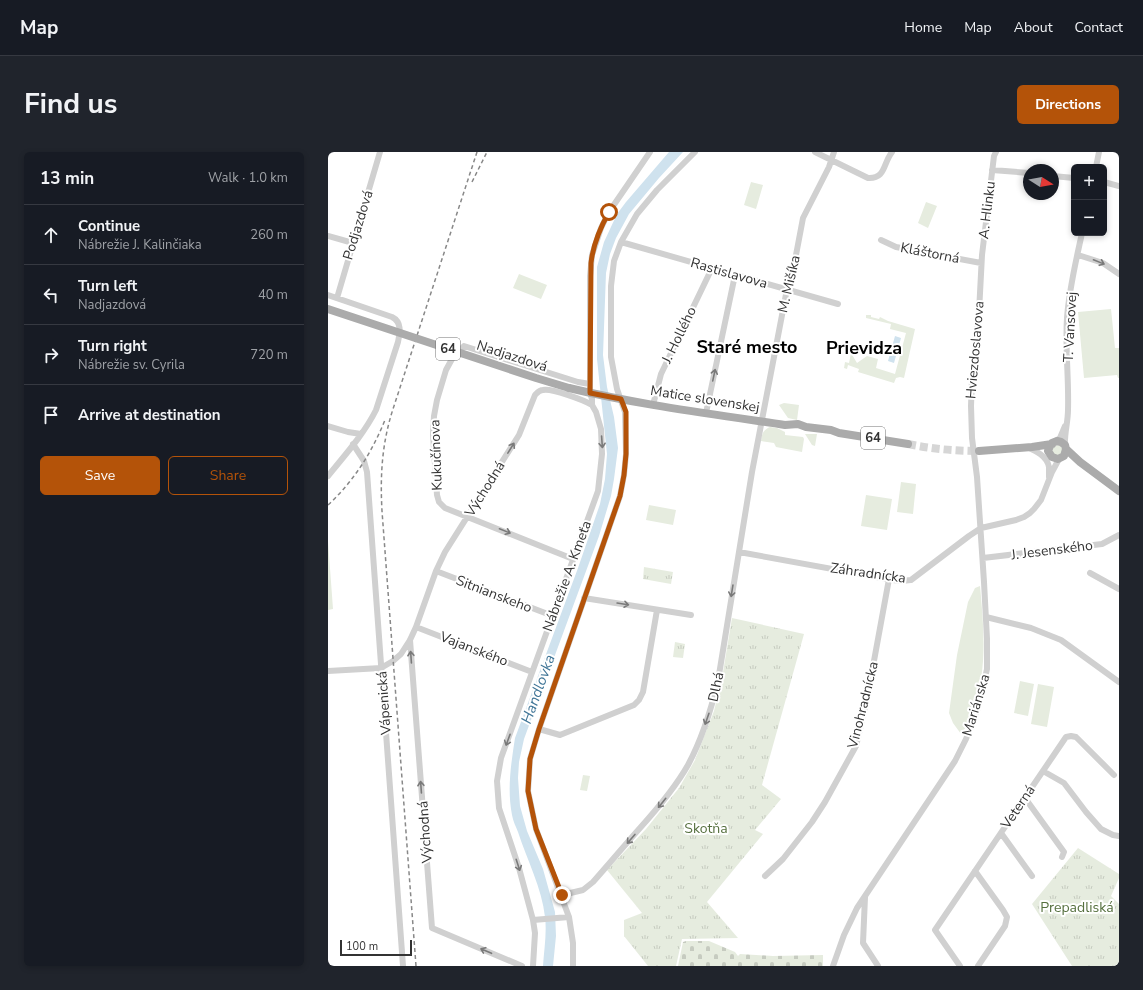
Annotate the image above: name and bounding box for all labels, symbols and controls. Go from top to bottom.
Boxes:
text: Map [20,15,58,41]
text: Home [904,18,942,37]
text: Map [964,18,992,37]
text: About [1014,18,1053,37]
text: Contact [1075,18,1123,37]
text: Find us [24,85,118,123]
button: Directions [1017,85,1119,124]
north arrow [1023,164,1059,200]
map controls [1071,164,1107,236]
button: + [1071,164,1107,200]
text: 13 min [40,167,94,190]
text: Walk · 1.0 km [208,169,288,187]
street label: A. Hlinku [974,180,1000,240]
street label: Podjazdová [338,188,378,262]
button: − [1071,200,1107,236]
route start [600,203,618,221]
text: Continue [78,216,140,236]
icon: ahead [40,224,62,246]
text: 260 m [250,226,288,244]
text: Nábrežie J. Kalinčiaka [78,236,202,254]
street label: Kláštorná [899,238,961,268]
street label: Rastislavova [688,253,770,293]
street label: M. Mišíka [773,253,805,315]
one-way arrow [1093,259,1105,267]
text: Turn left [78,276,137,296]
icon: left [40,284,62,306]
text: 40 m [258,286,288,304]
street label: T. Vansovej [1059,291,1081,363]
text: Nadjazdová [78,296,146,314]
street label: Hviezdoslavova [961,300,989,400]
street label: J. Hollého [657,303,701,367]
district label: Staré mesto [697,335,797,359]
text: Turn right [78,336,147,356]
street label: Nadjazdová [474,336,550,376]
district label: Prievidza [826,336,902,360]
road number: 64 [436,338,460,360]
icon: right [40,344,62,366]
text: 720 m [250,346,288,364]
text: Nábrežie sv. Cyrila [78,356,185,374]
one-way arrow [710,368,718,381]
street label: Matice slovenskej [649,381,761,417]
icon: arrive [40,404,62,426]
text: Arrive at destination [78,405,221,425]
street label: Kukučínova [425,419,447,491]
road number: 64 [861,427,885,449]
one-way arrow [598,435,605,448]
one-way arrow [508,442,516,454]
button: Save [40,456,160,495]
button: Share [168,456,288,495]
street label: Východná [460,458,510,521]
street label: Nábrežie A. Kmeťa [538,518,596,634]
one-way arrow [498,528,510,535]
street label: J. Jesenského [1009,536,1094,565]
street label: Záhradnícka [829,558,907,588]
street label: Sitnianskeho [453,571,535,617]
one-way arrow [728,584,736,597]
one-way arrow [616,600,629,608]
street label: Vajanského [436,627,511,671]
one-way arrow [408,651,415,664]
water label: Handlovka [516,652,560,726]
street label: Vinohradnícka [843,659,883,752]
street label: Vápenická [372,670,396,737]
street label: Dlhá [704,670,728,704]
street label: Mariánska [958,672,994,738]
one-way arrow [703,712,711,724]
one-way arrow [503,734,511,746]
one-way arrow [418,781,425,794]
street label: Veterná [996,781,1040,833]
one-way arrow [658,797,667,808]
street label: Východná [413,800,437,865]
park label: Skotňa [684,819,728,838]
one-way arrow [626,834,636,844]
one-way arrow [515,859,522,872]
route end [553,886,571,904]
park label: Prepadliská [1040,898,1114,917]
scale bar [340,938,412,957]
text: 100 m [346,939,378,954]
one-way arrow [480,946,492,954]

